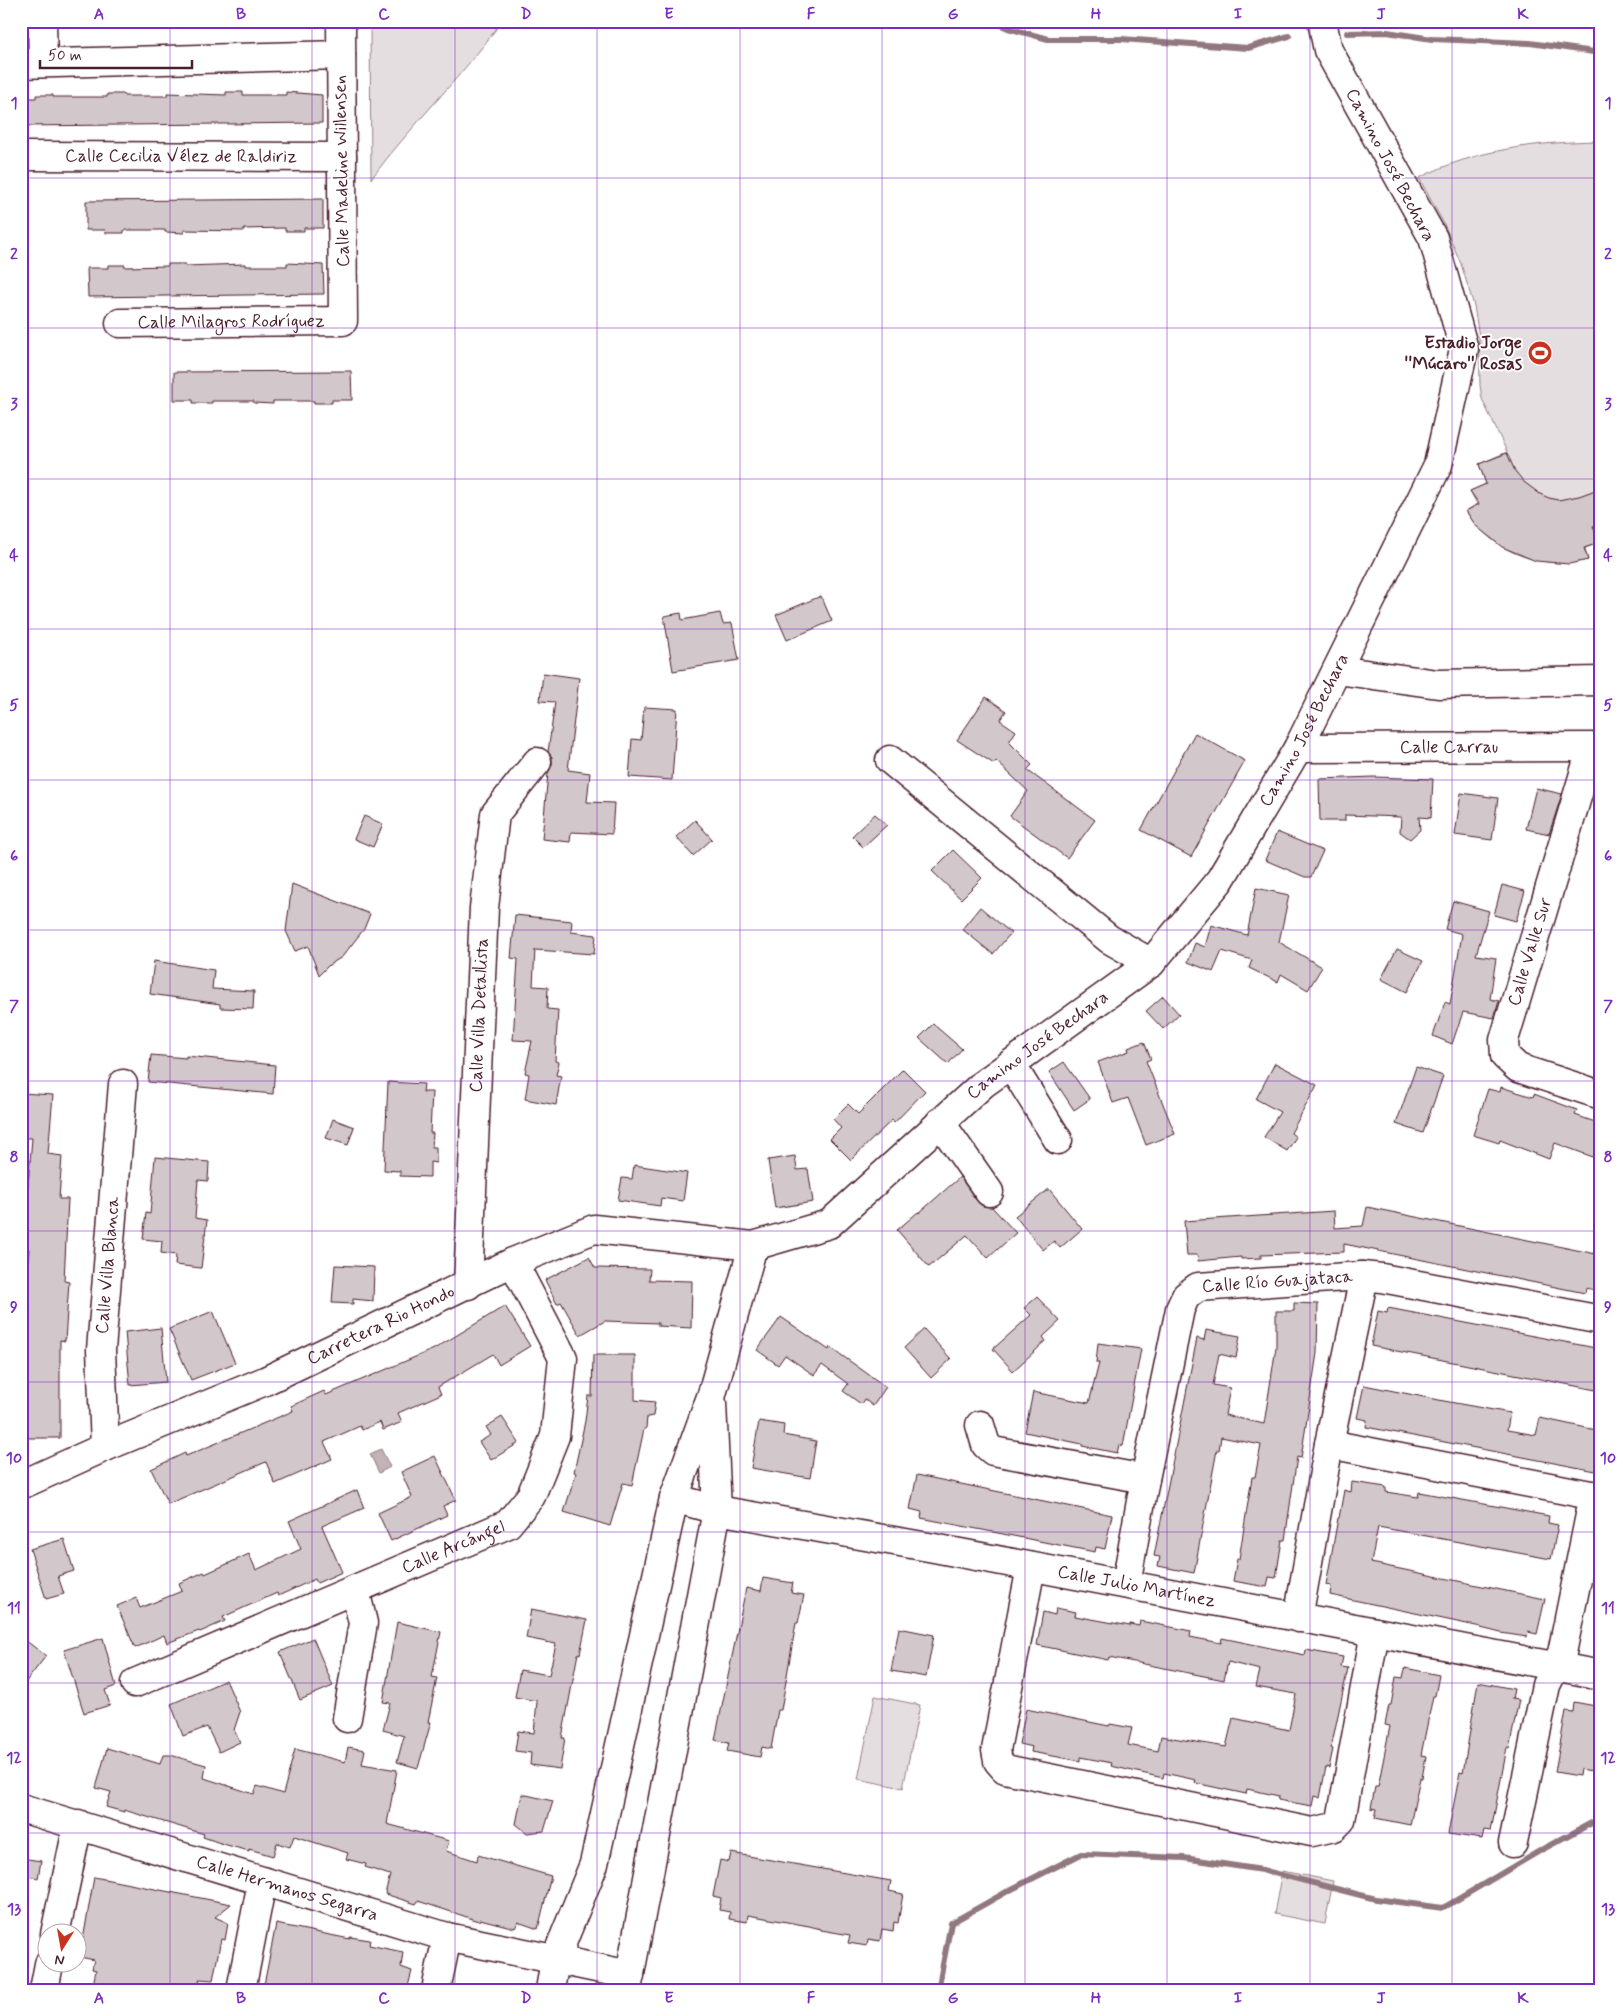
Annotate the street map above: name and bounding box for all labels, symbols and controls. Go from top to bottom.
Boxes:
text: A [94,4,104,25]
text: B [236,4,246,25]
text: C [378,4,390,25]
text: D [520,4,532,25]
text: E [664,4,674,25]
text: F [807,4,816,25]
text: G [948,4,959,25]
text: H [1091,4,1102,25]
text: I [1234,4,1243,25]
text: J [1376,4,1386,25]
text: K [1517,4,1529,25]
scale bar [40,38,192,70]
text: 50 m [48,46,82,66]
street label: Calle Madeline Willensen [328,75,356,267]
street label: Camino José Bechara [1339,84,1441,246]
text: 1 [10,93,18,114]
text: 1 [1604,93,1612,114]
street label: Calle Cecilia Vélez de Raldiriz [65,144,297,169]
text: 2 [10,244,18,265]
text: 2 [1604,244,1612,265]
street label: Calle Milagros Rodríguez [137,309,325,335]
place label: Estadio Jorge ''Múcaro'' Rosas [1404,331,1522,376]
sports icon: Estadio Jorge ''Múcaro'' Rosas [1527,340,1553,366]
text: 3 [10,394,18,415]
text: 3 [1604,394,1612,415]
text: 4 [9,545,19,566]
text: 4 [1603,545,1613,566]
street label: Camino José Bechara [1254,650,1355,811]
text: 5 [9,695,19,716]
text: 5 [1603,695,1613,716]
street label: Calle Carrau [1400,735,1498,760]
text: 6 [10,846,18,867]
text: 6 [1604,846,1612,867]
street label: Calle Valle Sur [1502,894,1558,1009]
street label: Calle Villa Detallista [464,937,495,1093]
street label: Camino José Bechara [962,985,1114,1105]
text: 7 [9,996,19,1017]
text: 7 [1603,996,1613,1017]
text: 8 [9,1147,19,1168]
text: 8 [1603,1147,1613,1168]
street label: Calle Villa Blanca [90,1196,126,1335]
street label: Calle Río Guajataca [1201,1265,1354,1299]
street label: Carretera Rio Hondo [303,1280,459,1371]
text: 9 [10,1297,18,1318]
text: 9 [1604,1297,1612,1318]
text: 10 [6,1448,22,1469]
text: 10 [1600,1448,1616,1469]
street label: Calle Arcángel [398,1515,508,1580]
street label: Calle Julio Martínez [1055,1560,1218,1613]
text: 11 [7,1598,21,1619]
text: 11 [1601,1598,1615,1619]
text: 12 [6,1748,22,1769]
text: 12 [1600,1748,1616,1769]
street label: Calle Hermanos Segarra [193,1850,381,1927]
text: 13 [7,1899,21,1920]
text: 13 [1601,1899,1615,1920]
north arrow [38,1924,88,1974]
text: N [53,1950,66,1970]
text: A [94,1988,104,2009]
text: B [236,1988,246,2009]
text: C [378,1988,390,2009]
text: D [520,1988,532,2009]
text: E [664,1988,674,2009]
text: F [807,1988,816,2009]
text: G [948,1988,959,2009]
text: H [1091,1988,1102,2009]
text: I [1234,1988,1243,2009]
text: J [1376,1988,1386,2009]
text: K [1517,1988,1529,2009]

